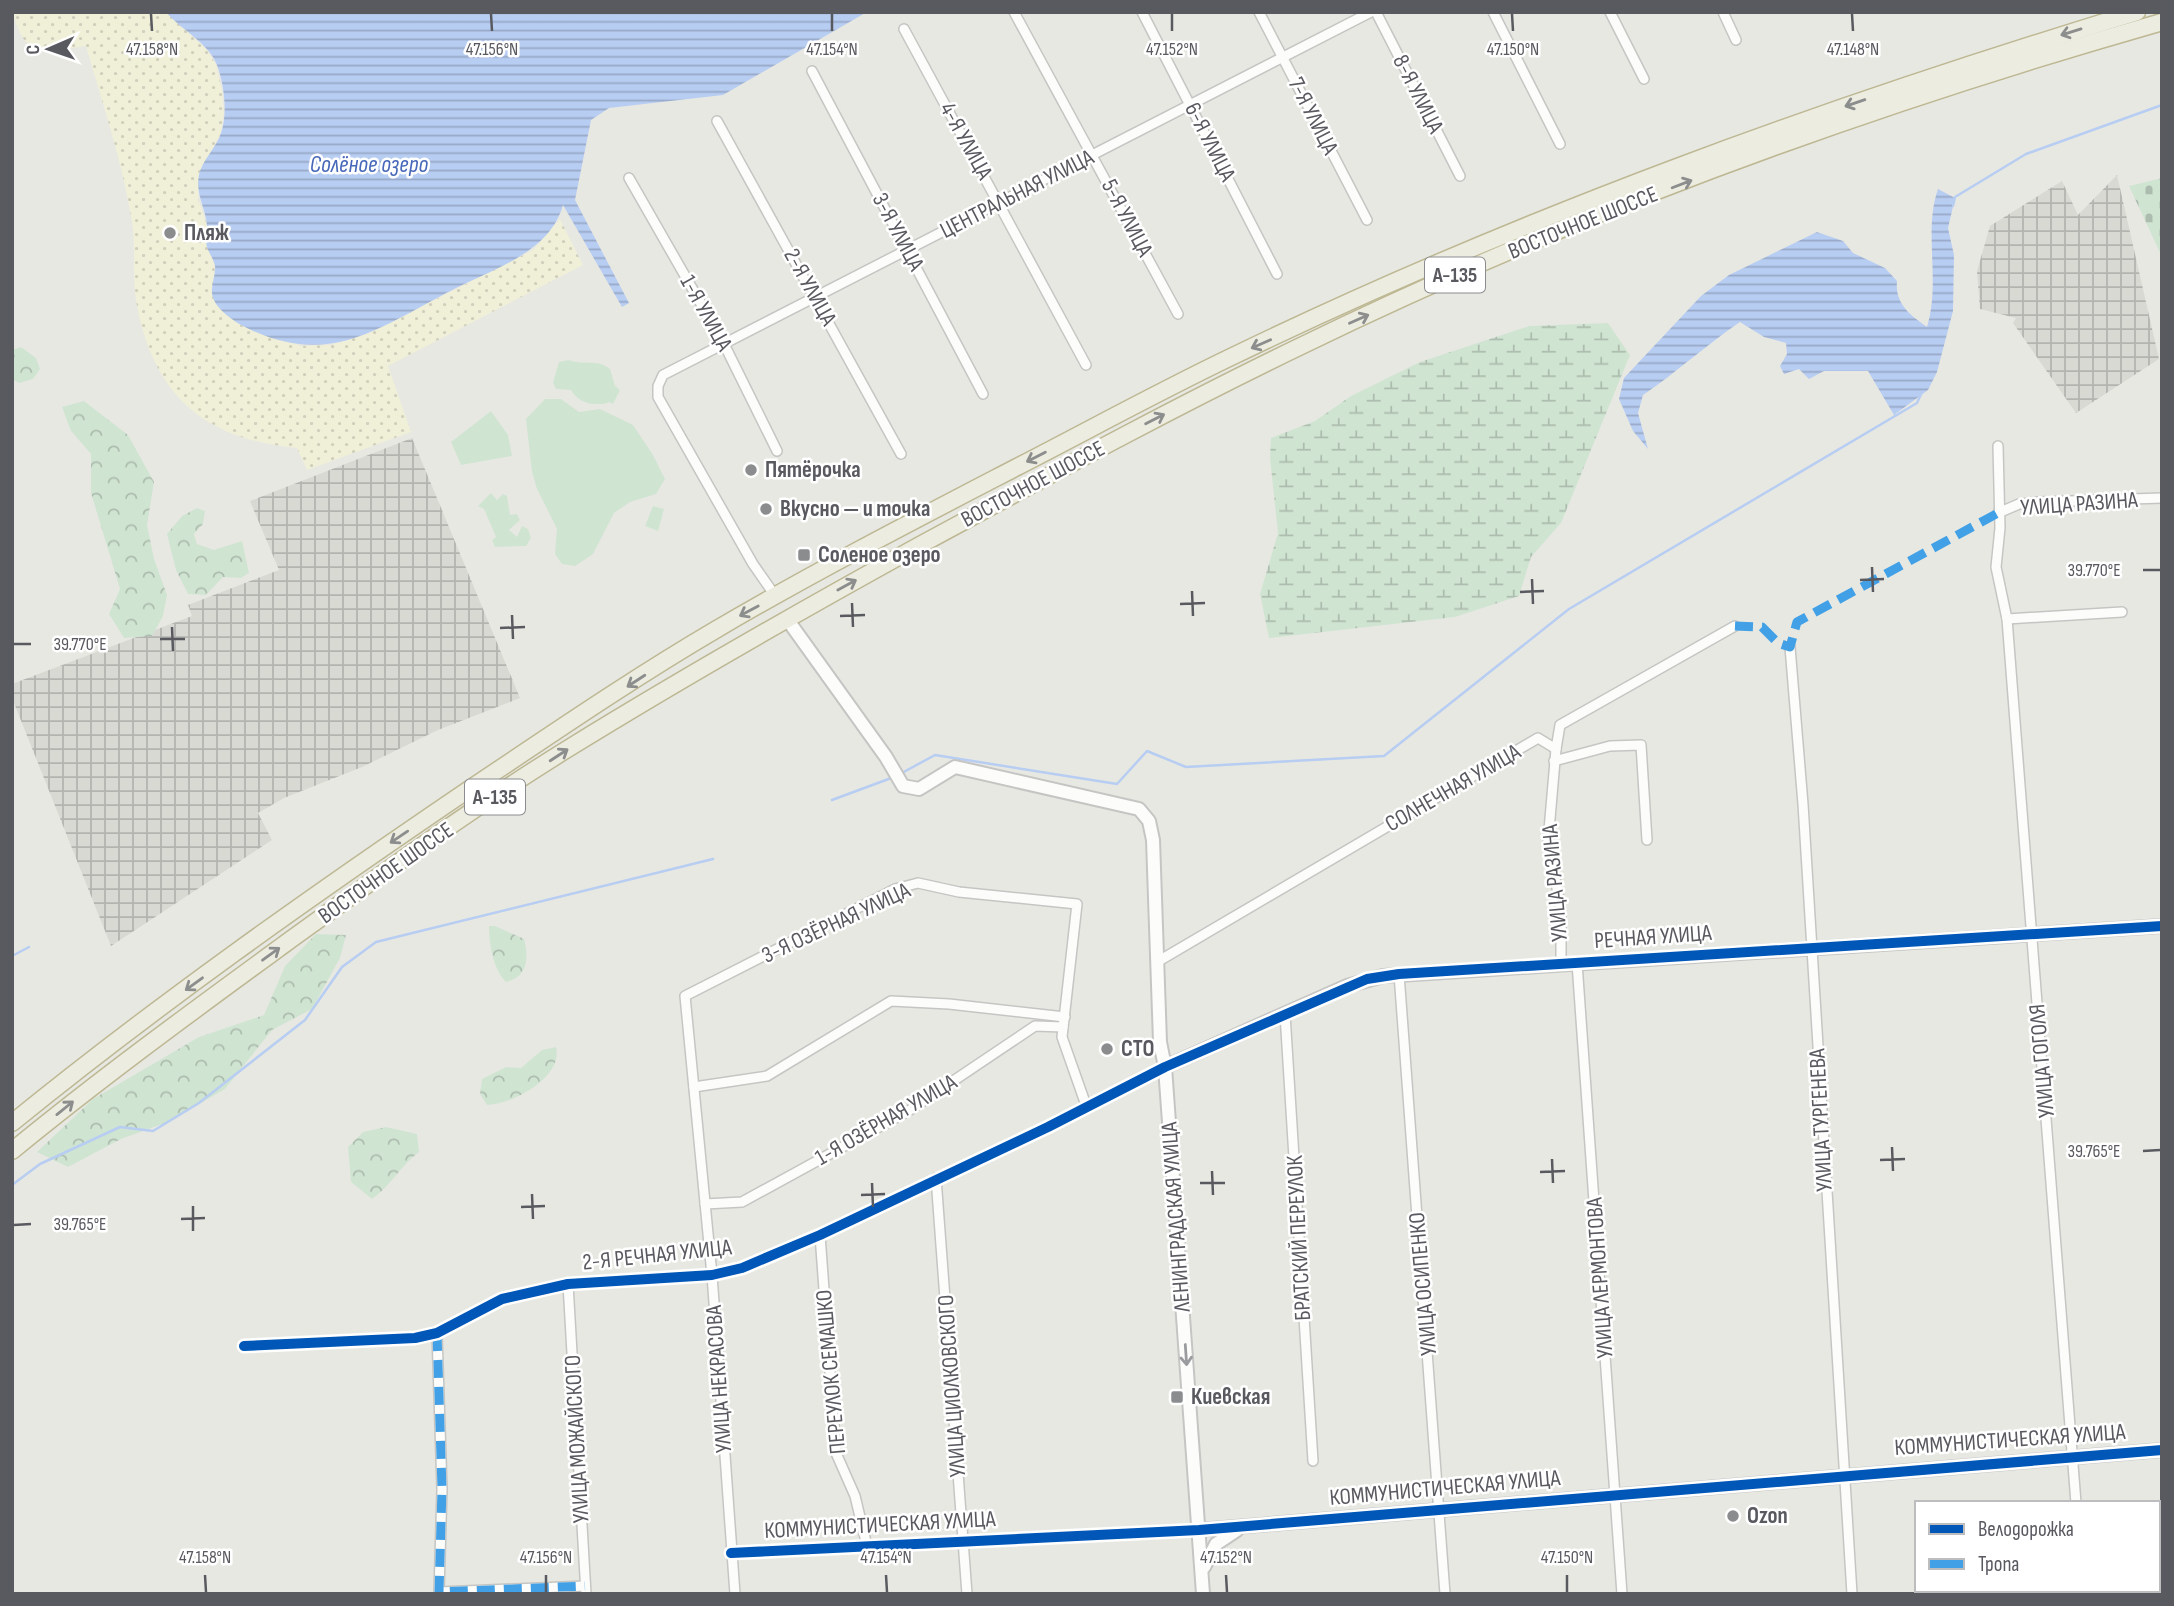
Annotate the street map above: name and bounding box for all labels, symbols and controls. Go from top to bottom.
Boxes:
north arrow [14,14,84,84]
one-way arrow [2061,27,2083,40]
text: 47.158°N [126,39,178,60]
text: 47.156°N [466,39,518,60]
text: 47.154°N [806,39,858,60]
text: 47.152°N [1146,39,1198,60]
text: 47.150°N [1487,39,1539,60]
text: 47.148°N [1827,39,1879,60]
text: С [22,44,45,55]
street label: 8-Я УЛИЦА [1386,50,1450,138]
street label: 7-Я УЛИЦА [1282,73,1344,159]
street label: 4-Я УЛИЦА [933,97,999,185]
street label: 6-Я УЛИЦА [1178,98,1242,186]
one-way arrow [1845,98,1867,110]
street label: ЦЕНТРАЛЬНАЯ УЛИЦА [936,143,1099,245]
water label: Солёное озеро [310,150,428,179]
street label: 5-Я УЛИЦА [1095,174,1159,262]
one-way arrow [1670,176,1692,189]
street label: ВОСТОЧНОЕ ШОССЕ [1504,180,1662,266]
street label: 3-Я УЛИЦА [866,188,930,276]
place label: Пляж [184,219,229,247]
marker: Пляж [162,225,178,241]
street label: 2-Я УЛИЦА [777,243,843,331]
road number: А-135 [1425,258,1485,292]
street label: 1-Я УЛИЦА [674,270,738,356]
one-way arrow [1348,312,1369,325]
one-way arrow [1251,338,1272,351]
one-way arrow [1144,412,1165,426]
street label: ВОСТОЧНОЕ ШОССЕ [956,434,1110,534]
one-way arrow [1026,451,1047,465]
place label: Пятёрочка [765,456,861,484]
marker: Пятёрочка [743,462,759,478]
street label: УЛИЦА РАЗИНА [2019,486,2139,522]
place label: Вкусно — и точка [780,495,930,523]
marker: Вкусно — и точка [758,501,774,517]
place label: Соленое озеро [818,541,941,569]
marker: Соленое озеро [796,547,812,563]
text: 39.770°E [2067,560,2121,581]
one-way arrow [836,578,856,592]
one-way arrow [739,605,760,618]
text: 39.770°E [53,634,107,655]
one-way arrow [626,674,646,688]
street label: СОЛНЕЧНАЯ УЛИЦА [1380,738,1526,838]
one-way arrow [548,748,568,762]
road number: А-135 [465,780,525,814]
street label: ВОСТОЧНОЕ ШОССЕ [313,816,459,930]
street label: УЛИЦА РАЗИНА [1536,823,1574,943]
one-way arrow [390,830,409,844]
street label: 3-Я ОЗЁРНАЯ УЛИЦА [757,876,915,970]
street label: РЕЧНАЯ УЛИЦА [1593,919,1713,955]
one-way arrow [261,947,280,961]
one-way arrow [185,977,204,991]
street label: УЛИЦА ГОГОЛЯ [2023,1003,2061,1119]
place label: СТО [1121,1035,1154,1063]
marker: СТО [1099,1041,1115,1057]
street label: УЛИЦА ТУРГЕНЕВА [1803,1048,1839,1192]
street label: 1-Я ОЗЁРНАЯ УЛИЦА [810,1068,962,1172]
one-way arrow [56,1100,74,1115]
street label: ЛЕНИНГРАДСКАЯ УЛИЦА [1155,1121,1197,1314]
text: 39.765°E [2068,1141,2121,1162]
street label: БРАТСКИЙ ПЕРЕУЛОК [1281,1154,1317,1321]
street label: УЛИЦА ЛЕРМОНТОВА [1580,1196,1620,1359]
street label: УЛИЦА ОСИПЕНКО [1403,1211,1443,1357]
text: 39.765°E [54,1214,107,1235]
street label: 2-Я РЕЧНАЯ УЛИЦА [581,1233,733,1277]
street label: ПЕРЕУЛОК СЕМАШКО [810,1289,852,1455]
street label: УЛИЦА ЦИОЛКОВСКОГО [932,1294,972,1478]
street label: УЛИЦА НЕКРАСОВА [700,1304,738,1454]
one-way arrow [1180,1343,1193,1365]
street label: УЛИЦА МОЖАЙСКОГО [559,1354,595,1524]
place label: Киевская [1191,1383,1270,1411]
marker: Киевская [1169,1389,1185,1405]
street label: КОММУНИСТИЧЕСКАЯ УЛИЦА [1894,1418,2127,1462]
street label: КОММУНИСТИЧЕСКАЯ УЛИЦА [1328,1464,1562,1512]
legend [1915,1501,2160,1592]
place label: Ozon [1747,1502,1788,1530]
street label: КОММУНИСТИЧЕСКАЯ УЛИЦА [764,1505,996,1545]
marker: Ozon [1725,1508,1741,1524]
text: Велодорожка [1978,1517,2074,1542]
text: 47.158°N [179,1547,231,1568]
text: 47.156°N [520,1547,572,1568]
text: 47.154°N [860,1547,912,1568]
text: 47.152°N [1200,1547,1252,1568]
text: 47.150°N [1541,1547,1593,1568]
text: Тропа [1978,1552,2019,1577]

